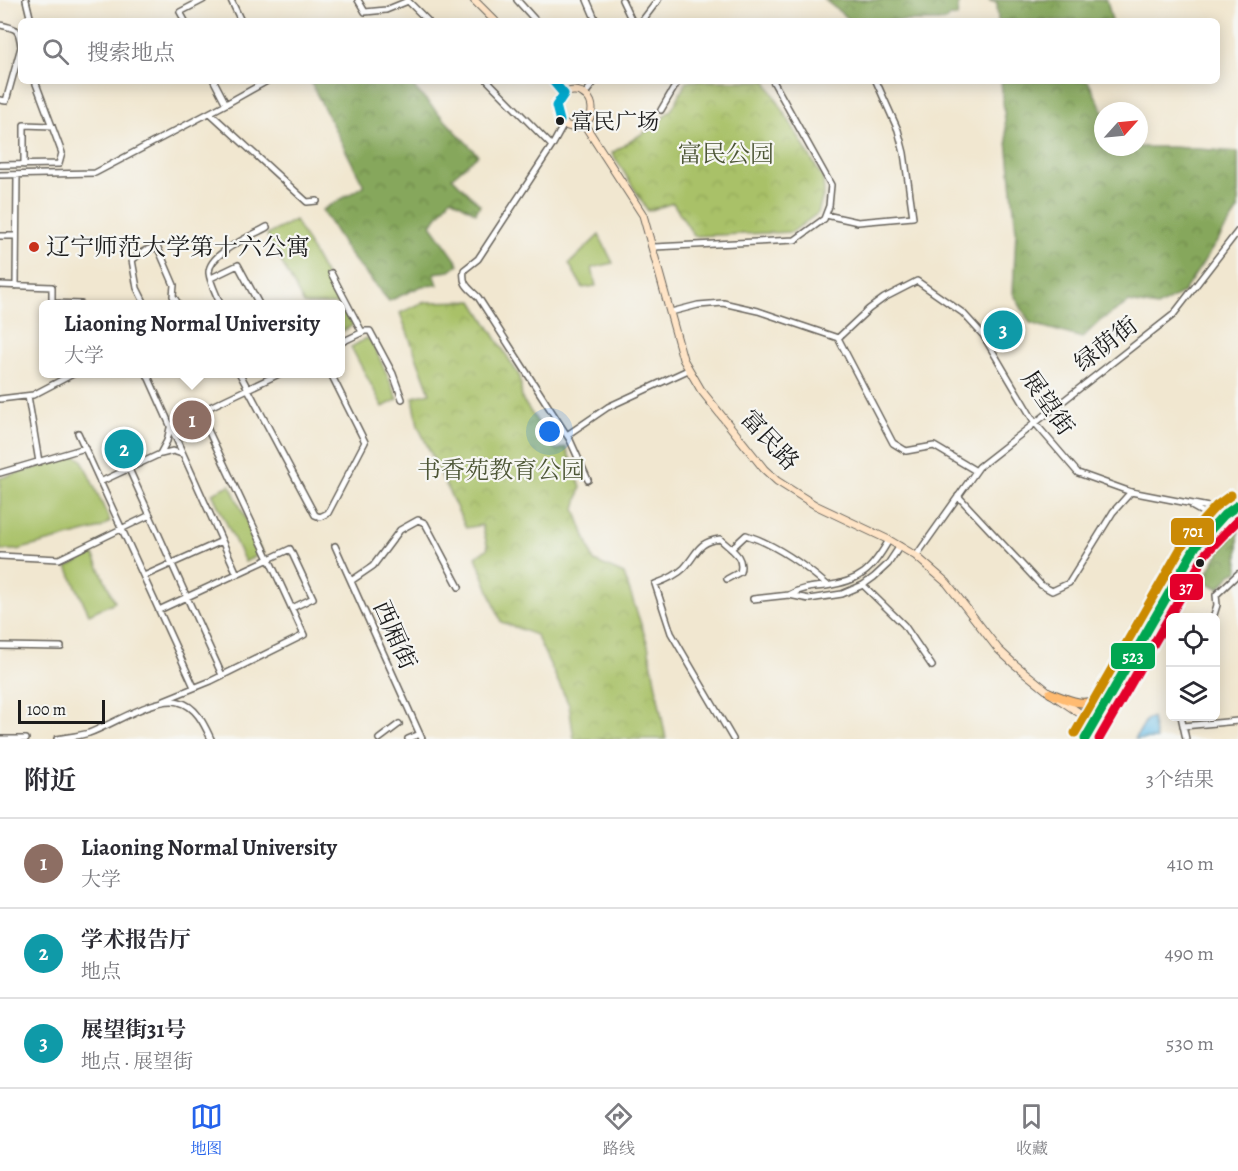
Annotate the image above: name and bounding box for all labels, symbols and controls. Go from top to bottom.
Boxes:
search box [18,18,1220,84]
icon: search [39,35,72,68]
text: 搜索地点 [87,38,175,68]
north arrow [1094,102,1148,156]
place label: 富民广场 [571,107,659,137]
marker: 富民广场 [554,115,566,127]
park label: 富民公园 [678,138,774,170]
place label: 辽宁师范大学第十六公寓 [46,231,310,263]
marker: 辽宁师范大学第十六公寓 [27,240,41,254]
popup [39,300,345,378]
pin: 3 [984,308,1022,352]
text: Liaoning Normal University [64,309,320,339]
street label: 绿荫街 [1068,309,1144,379]
text: 大学 [64,342,104,369]
street label: 展望街 [1014,364,1082,442]
pin: 1 [172,398,212,442]
street label: 富民路 [734,403,806,477]
your location [535,417,564,446]
pin: 2 [104,426,144,472]
park label: 书香苑教育公园 [417,454,585,486]
line badge: 701 [1170,517,1215,546]
text: 701 [1183,521,1204,543]
unlabelled marker [1194,557,1206,569]
line badge: 37 [1169,573,1204,601]
text: 37 [1179,577,1193,599]
street label: 西厢街 [366,596,424,674]
map controls [1166,613,1220,721]
button: locate [1166,613,1220,667]
line badge: 523 [1110,642,1156,670]
text: 523 [1122,646,1144,668]
button: layers [1166,667,1220,721]
scale bar [18,697,105,724]
text: 100 m [27,699,66,721]
text: 附近 [24,763,76,798]
text: 3个结果 [1146,766,1214,793]
text: Liaoning Normal University [81,833,337,863]
text: 1 [40,850,47,877]
text: 410 m [1167,850,1214,877]
text: 大学 [81,866,121,893]
text: 学术报告厅 [81,925,191,955]
text: 2 [39,940,48,967]
text: 490 m [1165,940,1214,967]
text: 地点 [81,958,121,985]
text: 展望街31号 [81,1015,186,1045]
text: 3 [39,1030,48,1057]
text: 530 m [1166,1030,1214,1057]
text: 地点 · 展望街 [81,1048,193,1075]
tab: 地图 [190,1100,223,1160]
tab: 路线 [602,1100,635,1160]
tab: 收藏 [1015,1100,1048,1160]

